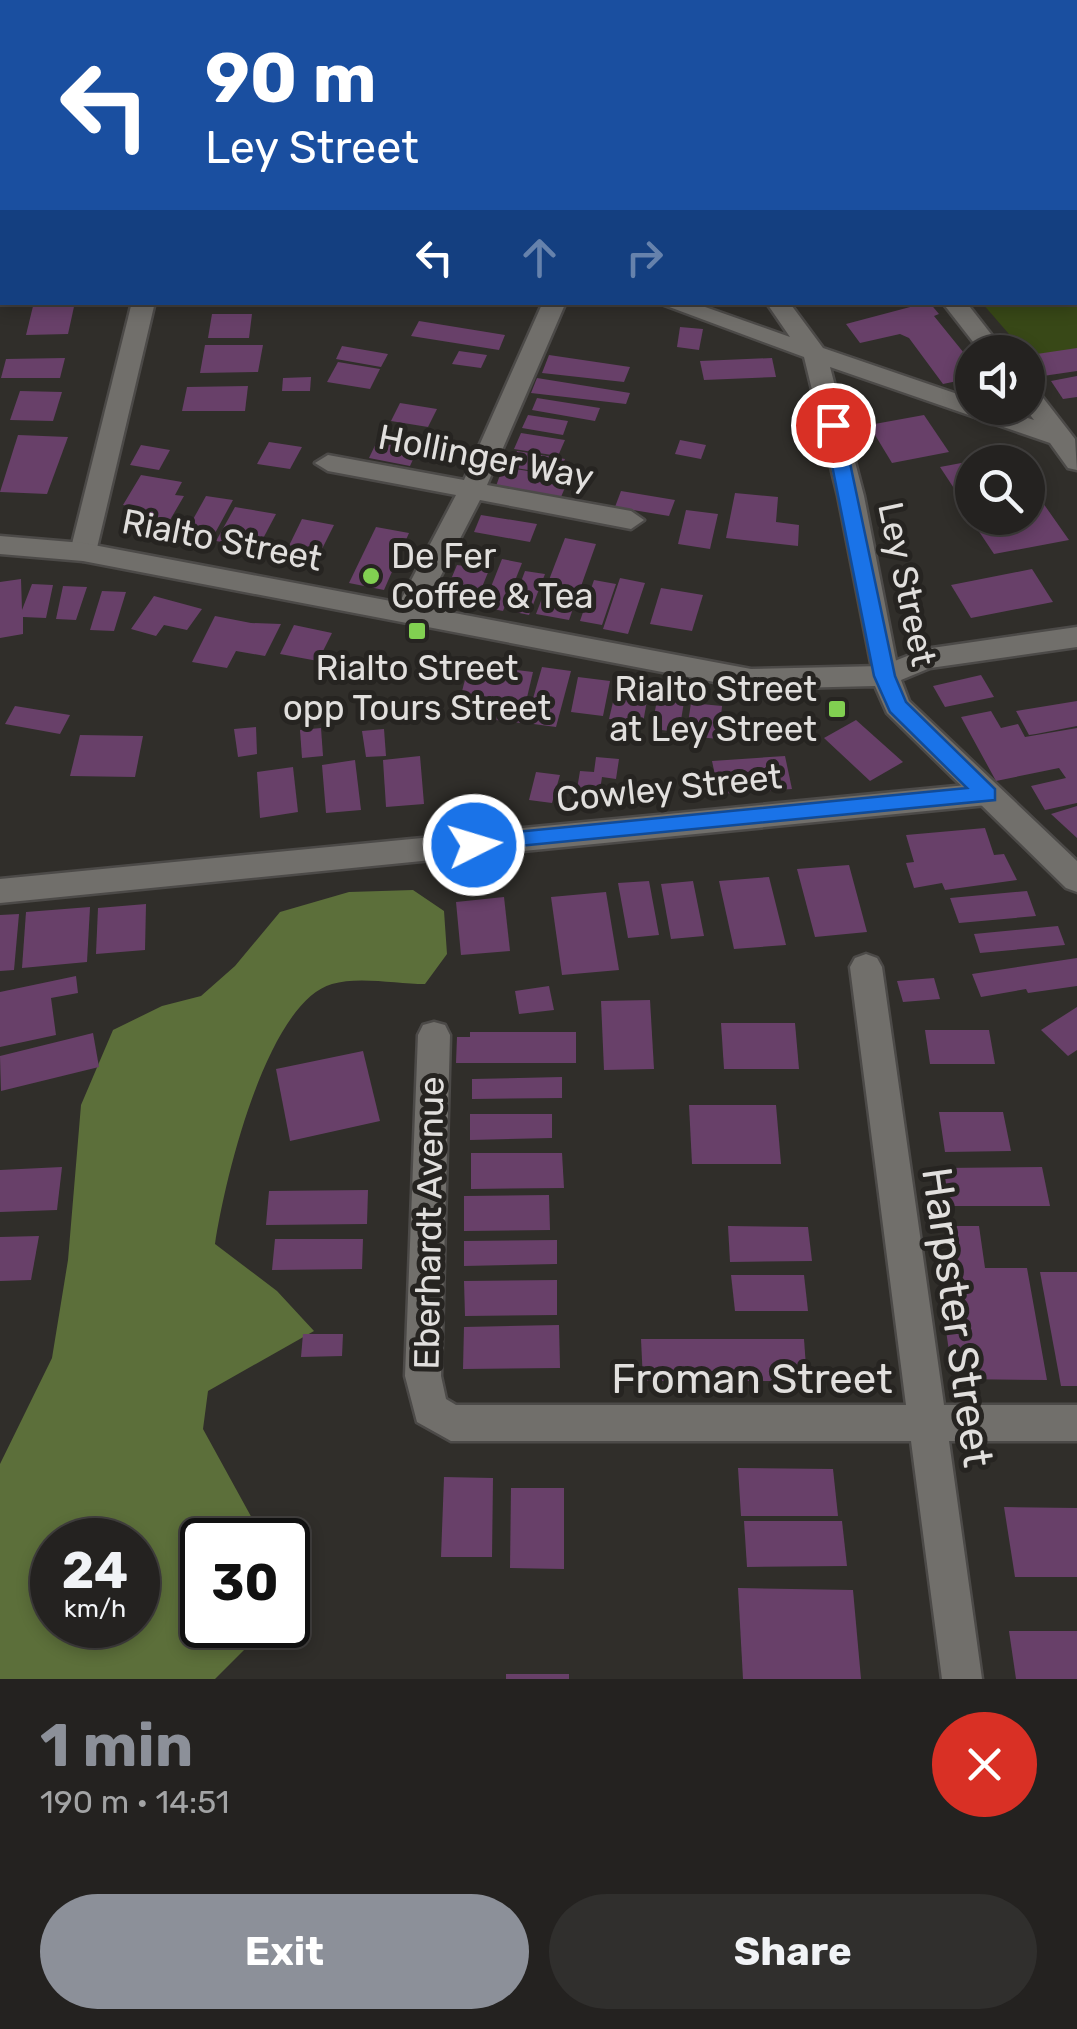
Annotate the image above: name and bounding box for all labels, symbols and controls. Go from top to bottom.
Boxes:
text: 90 m [205,37,377,120]
icon: left [40,40,170,170]
text: Ley Street [205,121,419,174]
icon: left [407,230,462,285]
icon: ahead [512,230,567,285]
icon: right [617,230,672,285]
map controls [955,335,1045,535]
button: sound [955,335,1045,425]
pin [791,383,876,468]
icon: arrive [806,398,861,453]
street label: Hollinger Way [375,416,597,498]
button: search [955,445,1045,535]
street label: Ley Street [869,498,945,670]
street label: Rialto Street [118,500,326,580]
place label: De Fer Coffee & Tea [391,535,594,617]
marker: De Fer Coffee & Tea [360,565,382,587]
marker: Rialto Street opp Tours Street [406,620,428,642]
place label: Rialto Street opp Tours Street [283,647,551,729]
place label: Rialto Street at Ley Street [609,668,817,750]
marker: Rialto Street at Ley Street [826,698,848,720]
street label: Cowley Street [554,755,784,821]
position arrow [422,793,526,897]
street label: Eberhardt Avenue [405,1076,453,1370]
street label: Harpster Street [911,1164,1003,1470]
street label: Froman Street [611,1354,893,1404]
speed limit sign: 30 [180,1518,310,1648]
text: 24 [62,1541,128,1601]
text: km/h [64,1594,126,1623]
text: 1 min [40,1710,193,1781]
button: close [932,1712,1037,1817]
text: 190 m · 14:51 [40,1783,230,1821]
button: Exit [40,1894,529,2009]
button: Share [549,1894,1037,2009]

